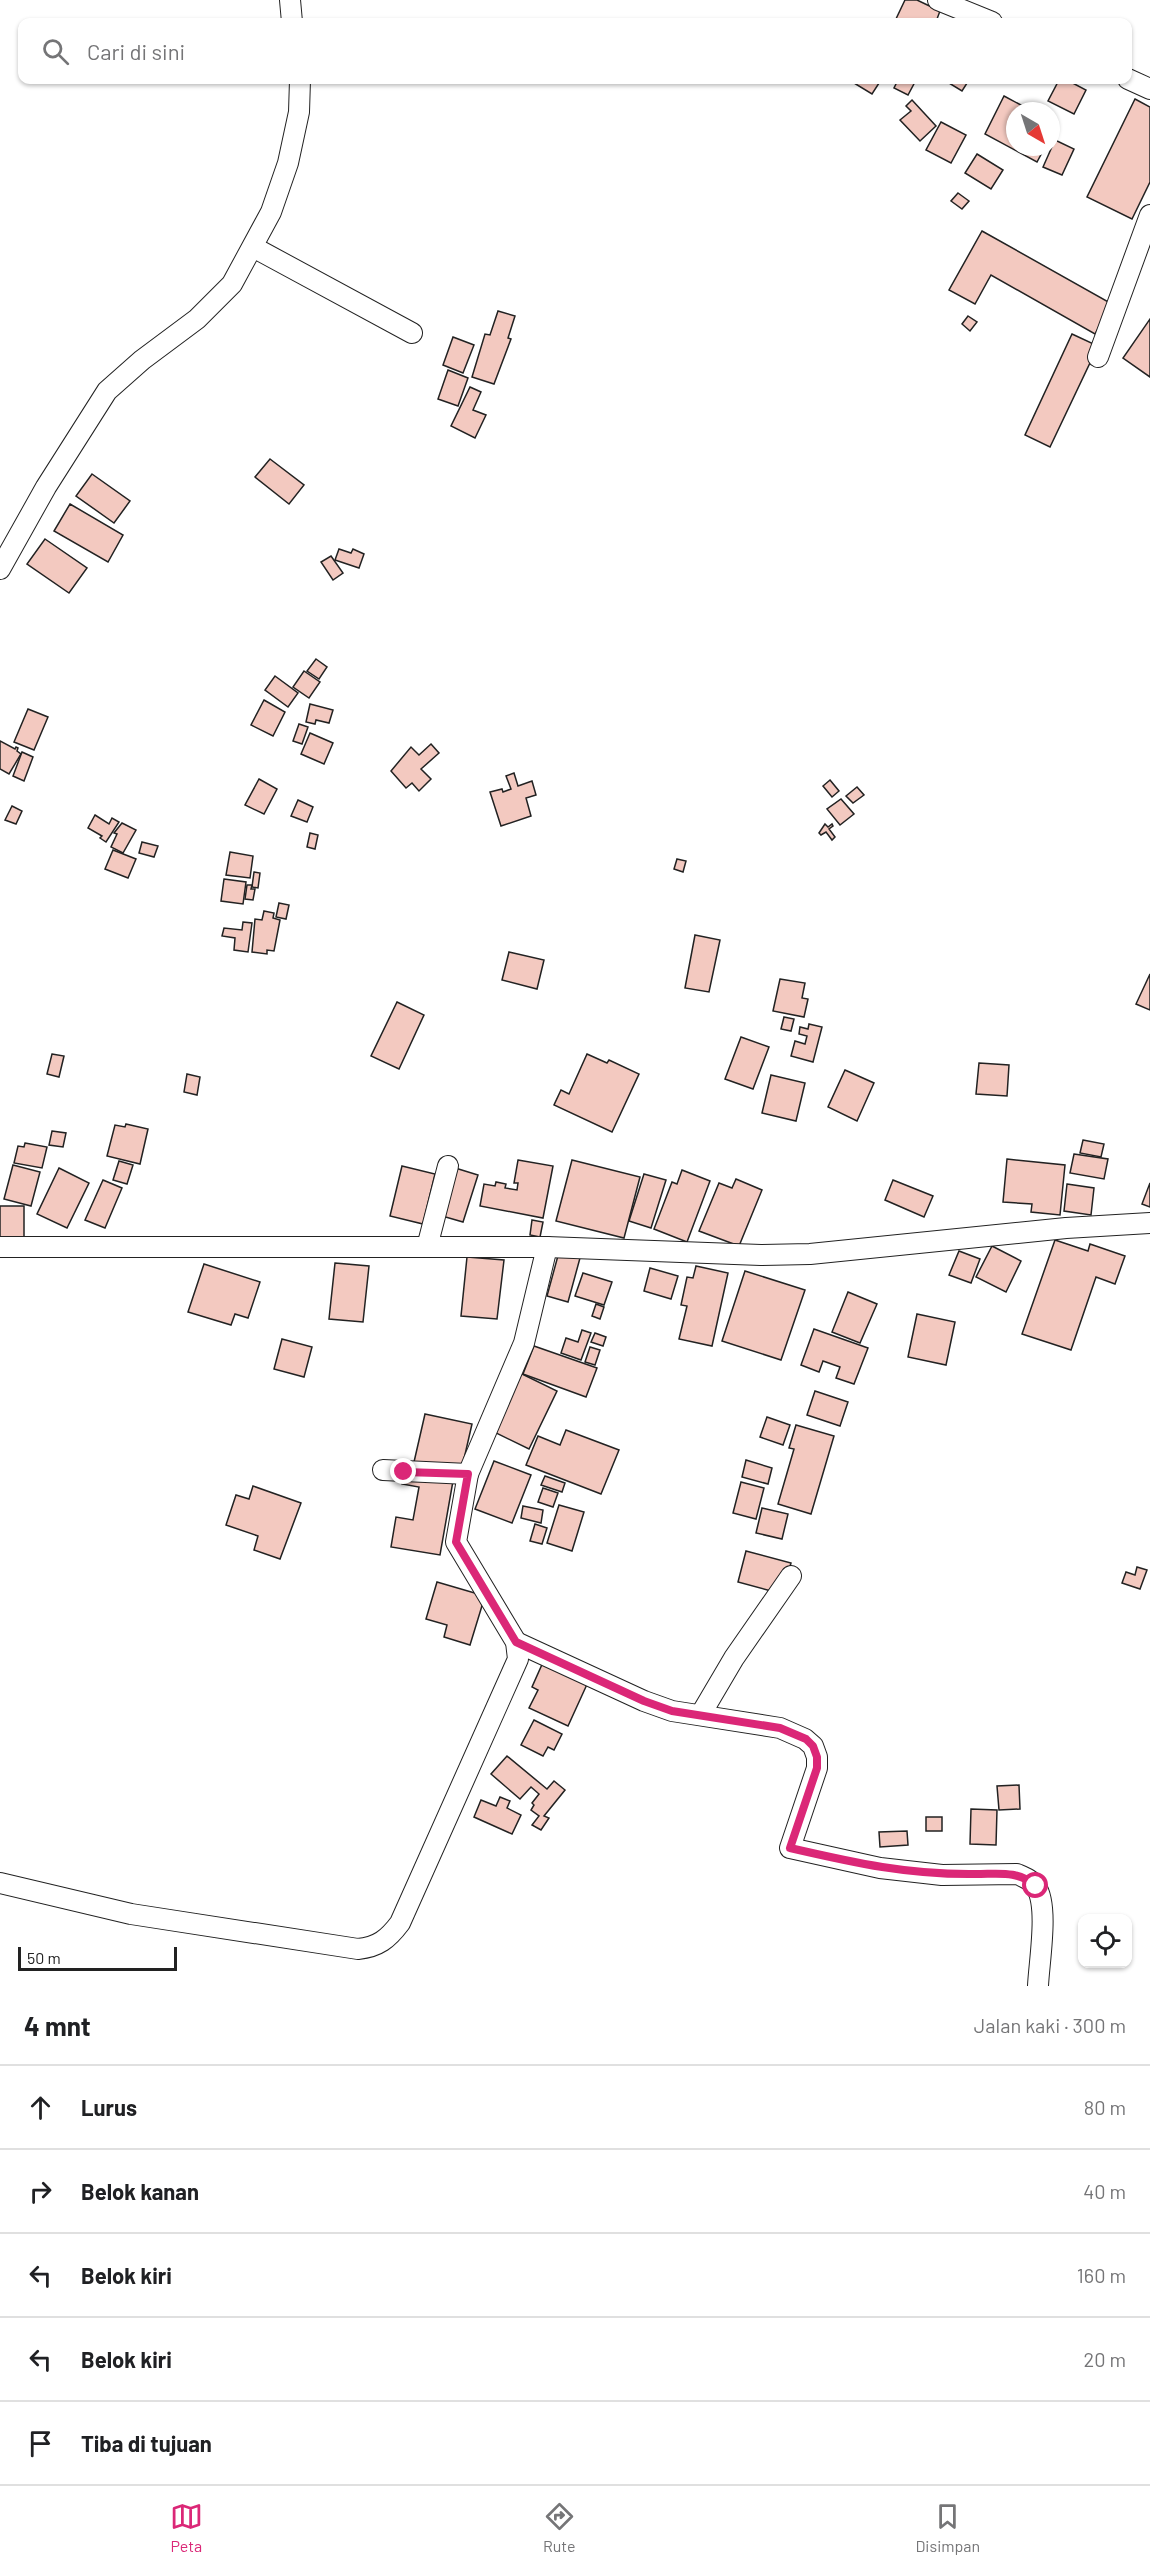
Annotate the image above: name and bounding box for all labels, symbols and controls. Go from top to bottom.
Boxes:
search box [18,18,1132,84]
icon: search [39,35,72,68]
text: Cari di sini [87,38,185,64]
north arrow [1006,102,1060,156]
route end [390,1458,416,1484]
route start [1022,1872,1048,1898]
map controls [1078,1914,1132,1968]
button: locate [1078,1914,1132,1968]
scale bar [18,1944,177,1972]
text: 50 m [27,1948,61,1967]
text: 4 mnt [24,2010,91,2041]
text: Jalan kaki · 300 m [974,2013,1126,2037]
icon: ahead [24,2091,57,2124]
text: Lurus [81,2094,137,2120]
text: 80 m [1084,2095,1126,2119]
icon: right [24,2175,57,2208]
text: Belok kanan [81,2178,199,2204]
text: 40 m [1083,2179,1126,2203]
icon: left [24,2259,57,2292]
text: Belok kiri [81,2262,172,2288]
text: 160 m [1077,2263,1126,2287]
icon: left [24,2343,57,2376]
text: Belok kiri [81,2346,172,2372]
text: 20 m [1083,2347,1126,2371]
icon: arrive [24,2427,57,2460]
text: Tiba di tujuan [81,2430,212,2456]
tab: Peta [170,2500,203,2555]
tab: Rute [543,2500,576,2555]
tab: Disimpan [915,2500,980,2555]

